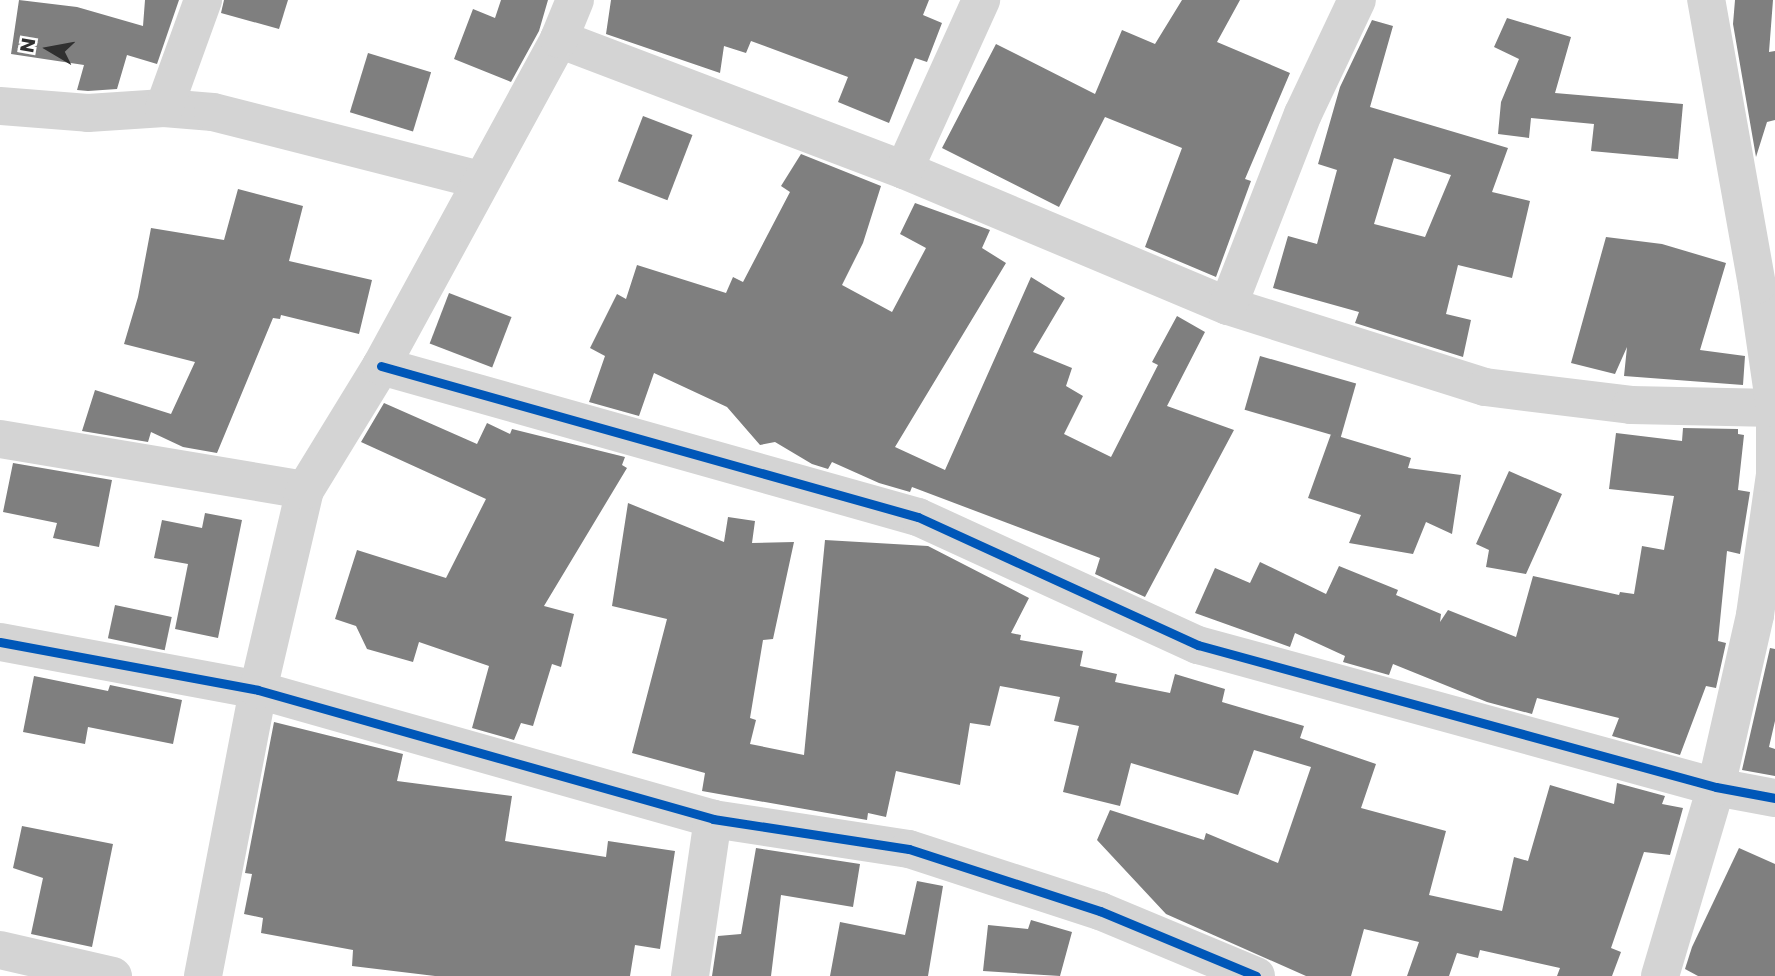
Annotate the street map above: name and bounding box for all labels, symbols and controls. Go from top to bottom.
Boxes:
north arrow [14,14,84,84]
text: N [13,36,42,55]

